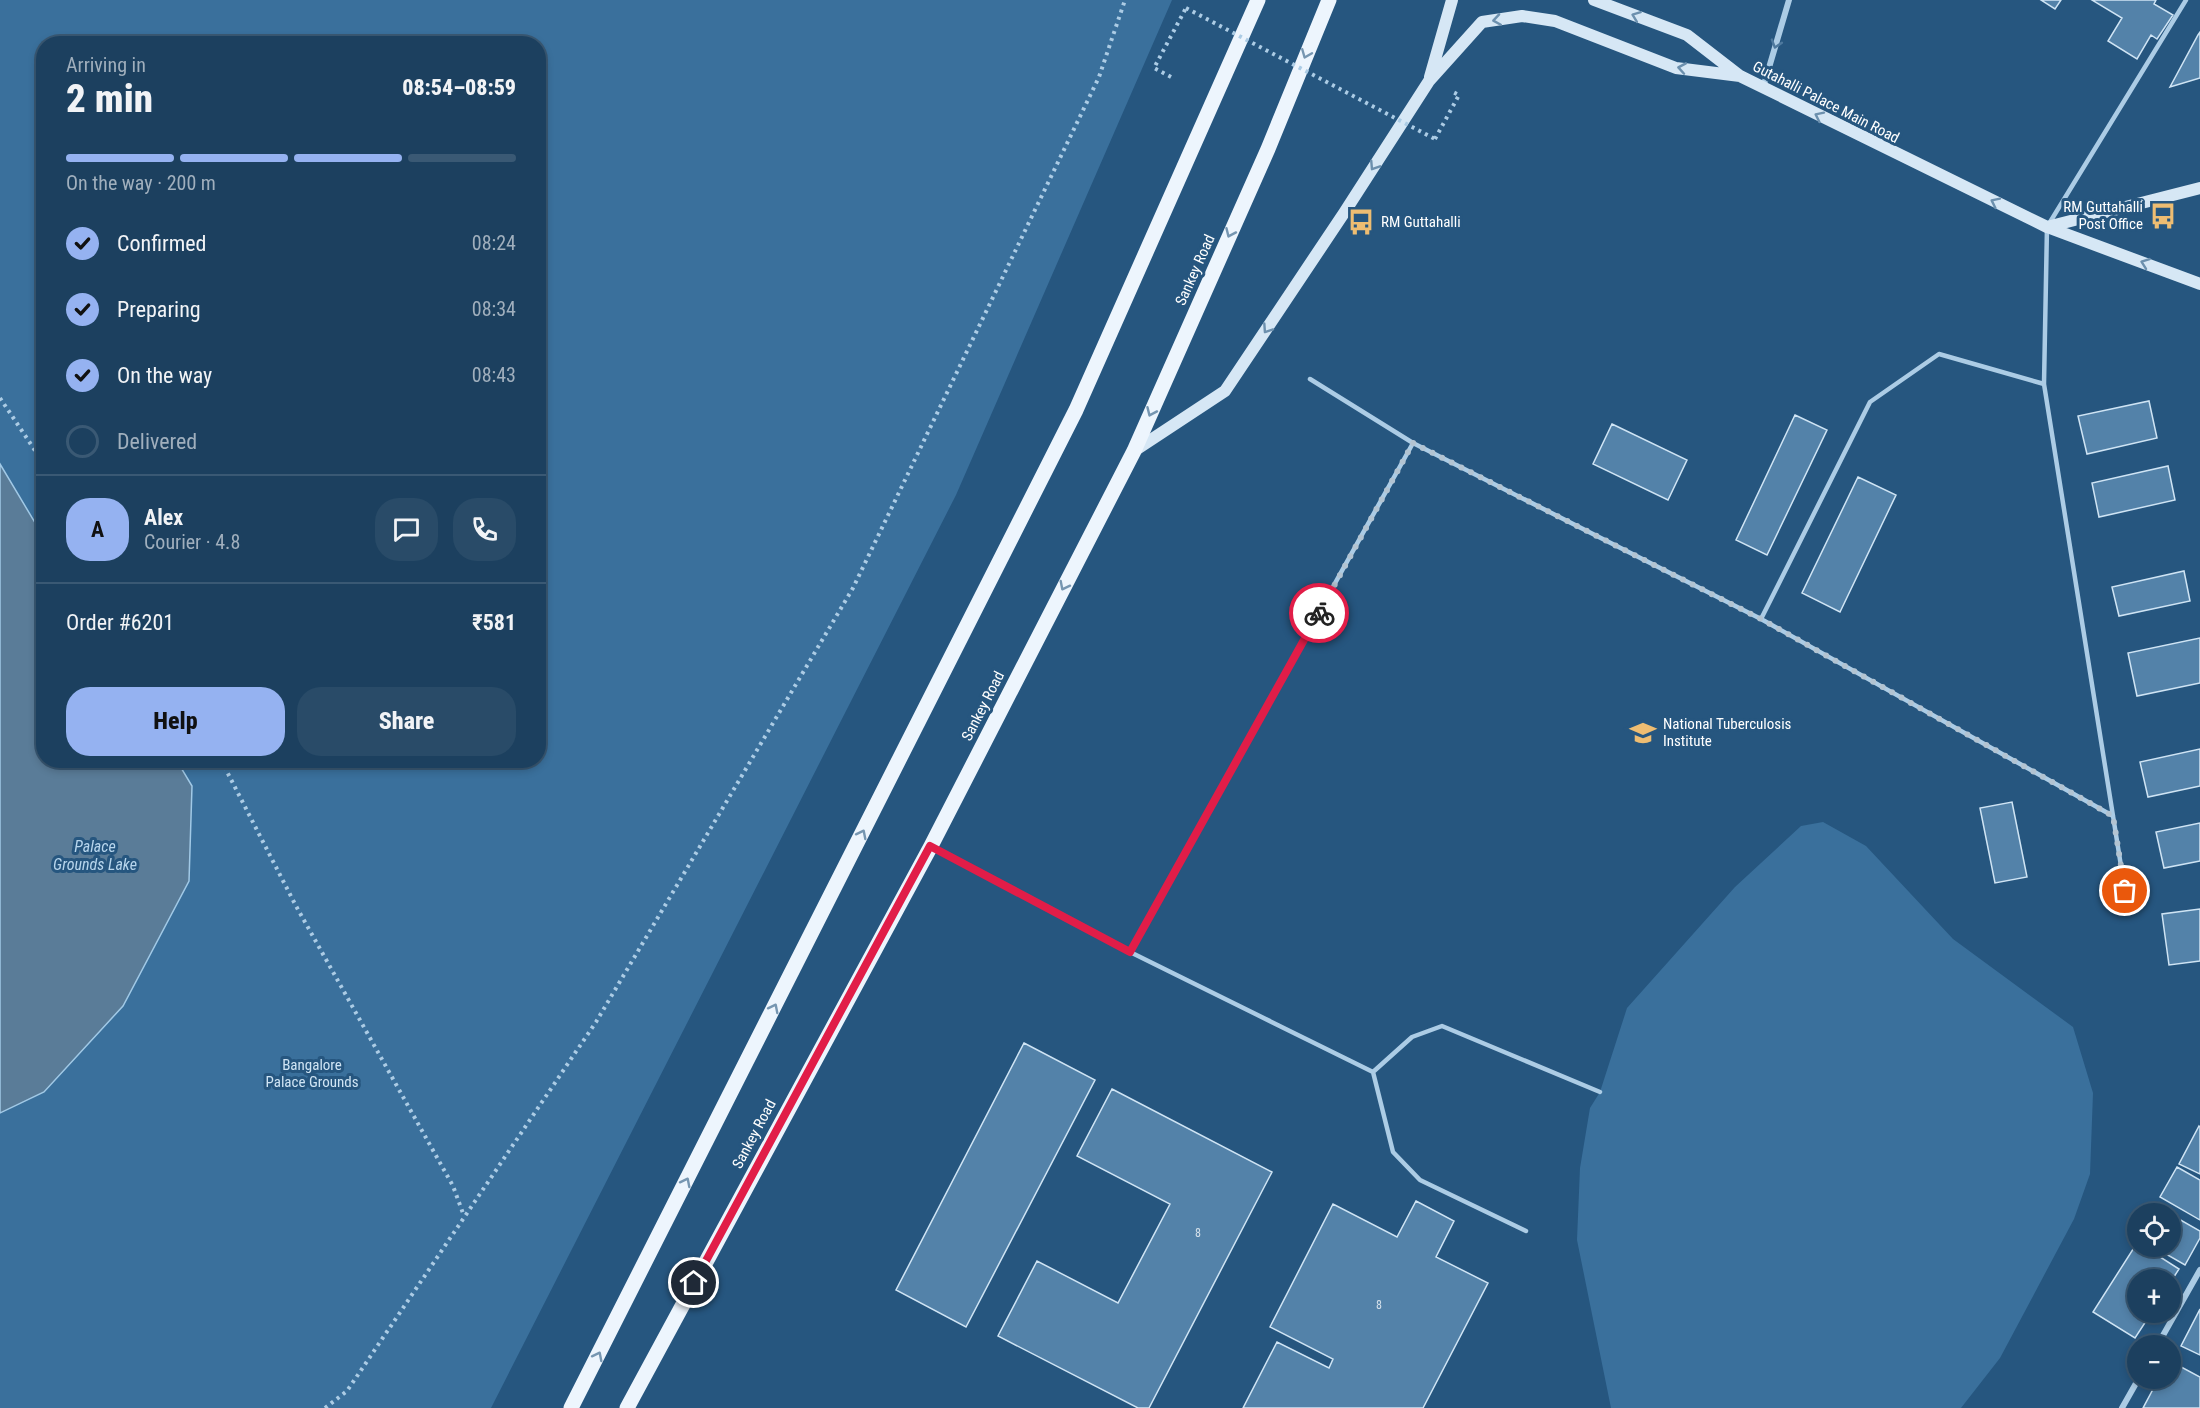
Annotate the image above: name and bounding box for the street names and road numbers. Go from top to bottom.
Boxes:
street label: Gutahalli Palace Main Road [1750,57,1902,147]
street label: Sankey Road [1171,232,1219,308]
street label: Sankey Road [958,668,1008,744]
street label: Sankey Road [728,1096,780,1172]

